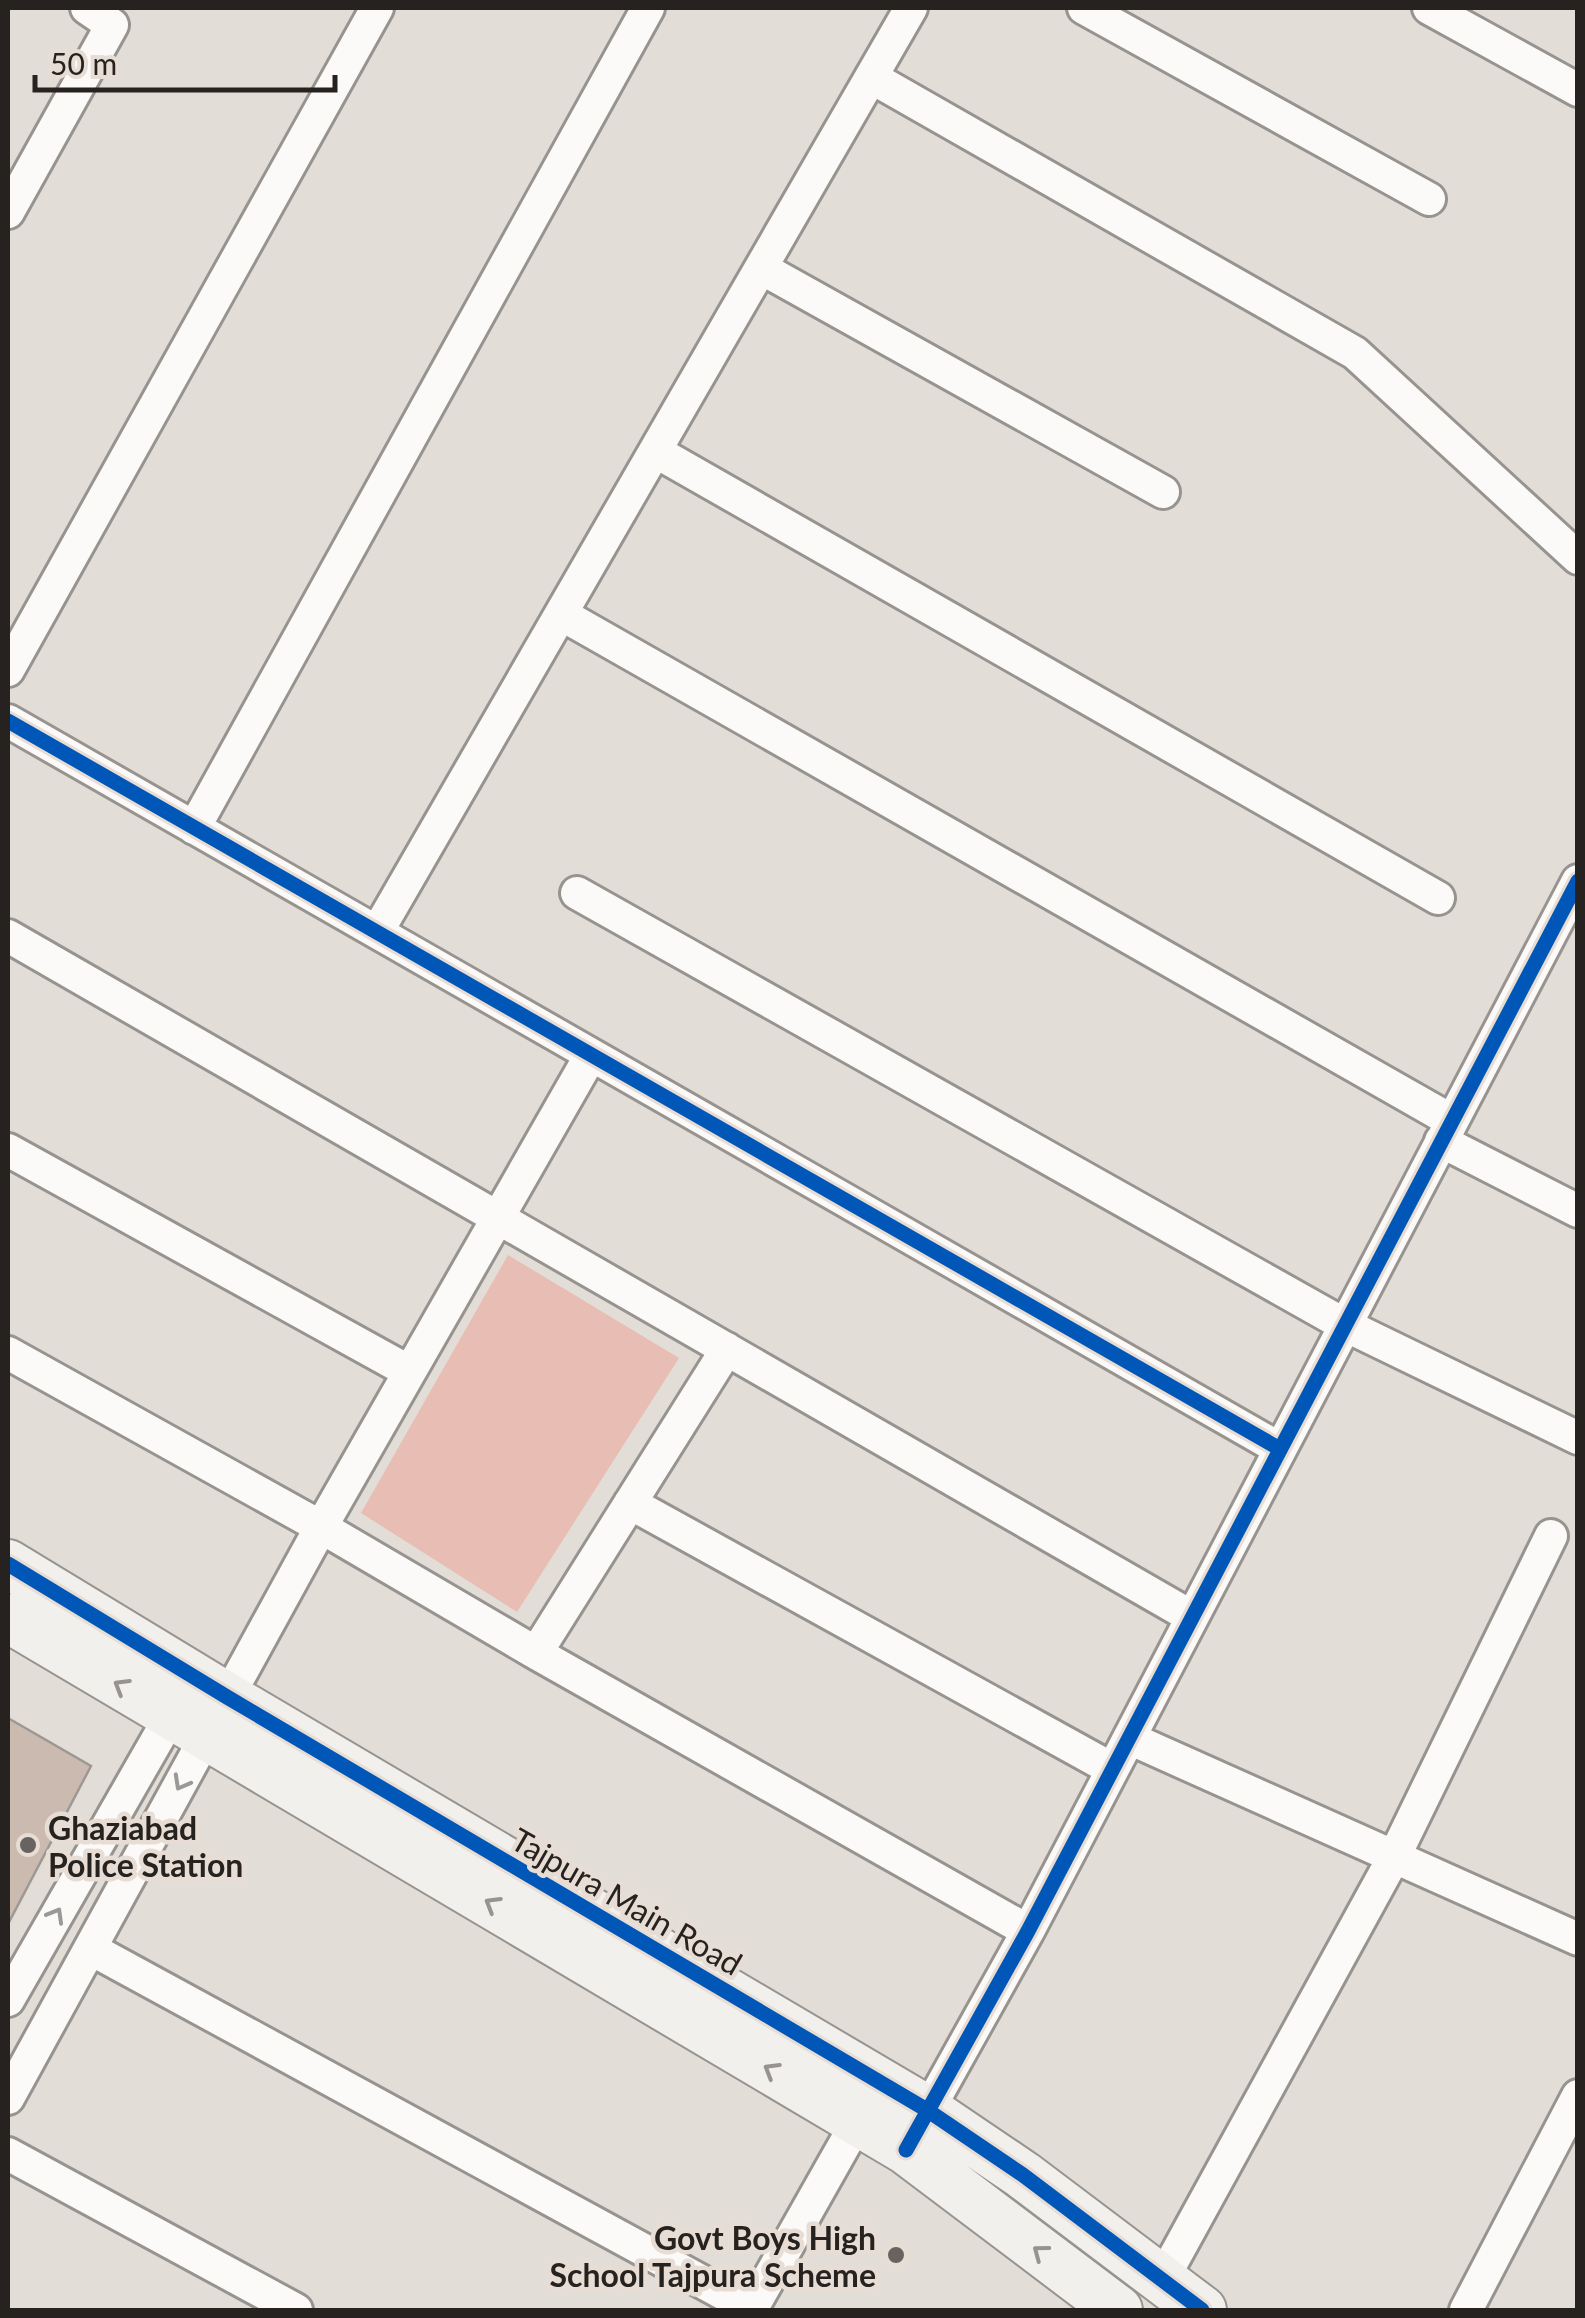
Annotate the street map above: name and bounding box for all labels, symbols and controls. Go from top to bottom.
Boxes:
scale bar [35,30,335,92]
text: 50 m [50,45,117,81]
one-way arrow [114,1679,132,1698]
one-way arrow [174,1773,194,1791]
place label: Ghaziabad Police Station [48,1808,243,1884]
street label: Tajpura Main Road [505,1819,749,1983]
marker: Ghaziabad Police Station [17,1834,39,1856]
one-way arrow [485,1897,503,1916]
one-way arrow [44,1908,63,1926]
one-way arrow [764,2063,782,2082]
place label: Govt Boys High School Tajpura Scheme [550,2218,876,2294]
marker: Govt Boys High School Tajpura Scheme [885,2244,907,2266]
one-way arrow [1033,2246,1051,2263]

